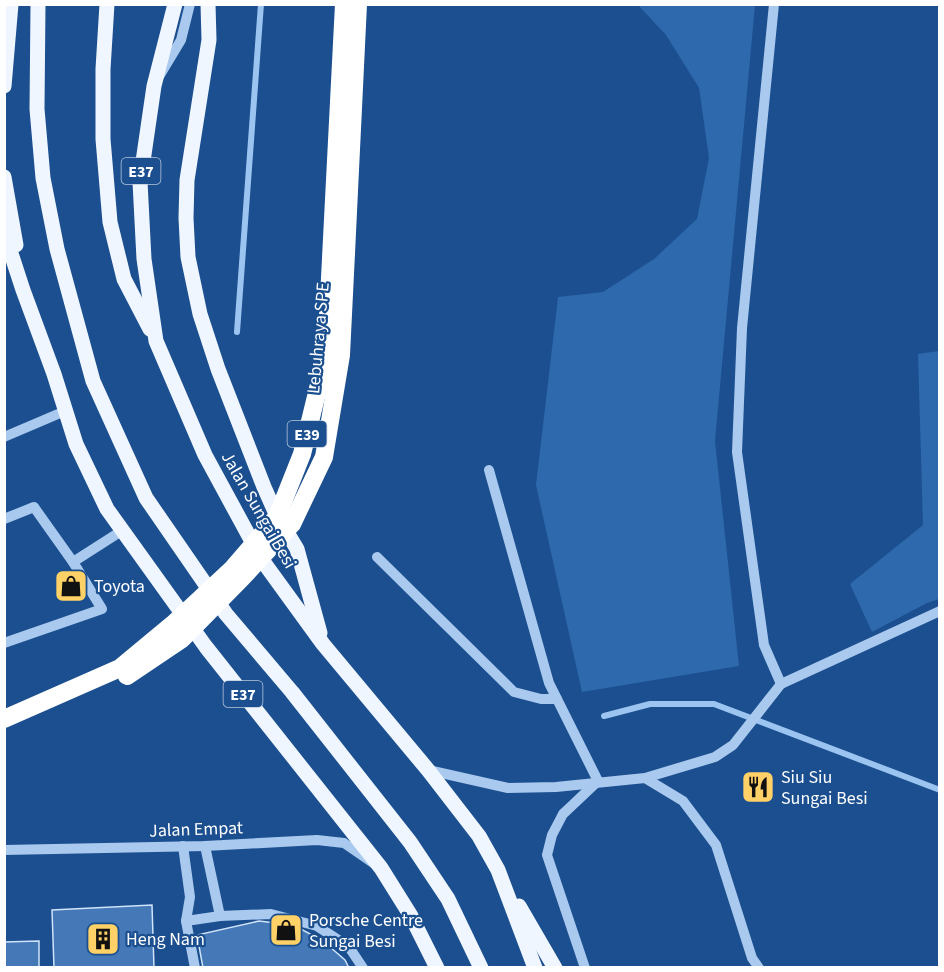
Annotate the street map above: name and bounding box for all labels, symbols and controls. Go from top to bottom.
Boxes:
road number: E37 [122,158,160,184]
street label: Lebuhraya SPE [301,281,336,395]
road number: E39 [288,421,326,447]
street label: Jalan Sungai Besi [215,447,302,573]
shop icon: Toyota [53,568,89,604]
place label: Toyota [94,574,145,599]
road number: E37 [224,681,262,707]
place label: Siu Siu Sungai Besi [781,765,868,811]
restaurant icon: Siu Siu Sungai Besi [740,769,776,805]
street label: Jalan Empat [149,815,243,844]
place label: Porsche Centre Sungai Besi [309,908,423,954]
shop icon: Porsche Centre Sungai Besi [268,912,304,948]
building icon: Heng Nam [85,921,121,957]
place label: Heng Nam [126,927,205,952]

